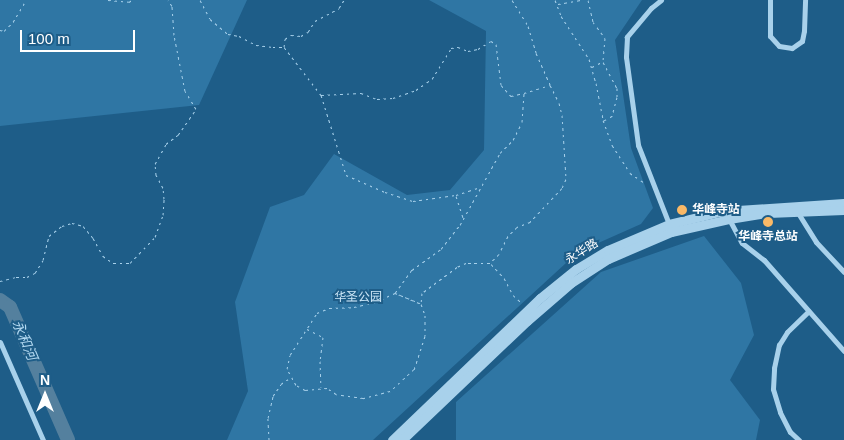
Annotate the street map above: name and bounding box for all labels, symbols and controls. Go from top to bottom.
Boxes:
scale bar [22,20,138,52]
text: 100 m [28,30,70,47]
place label: 华峰寺站 [692,203,740,217]
marker: 华峰寺站 [676,204,688,216]
marker: 华峰寺总站 [762,216,774,228]
place label: 华峰寺总站 [738,230,798,244]
street label: 永华路 [563,236,601,268]
park label: 华圣公园 [334,291,382,305]
water label: 永和河 [9,317,41,363]
north arrow [20,370,70,420]
text: N [40,372,50,388]

